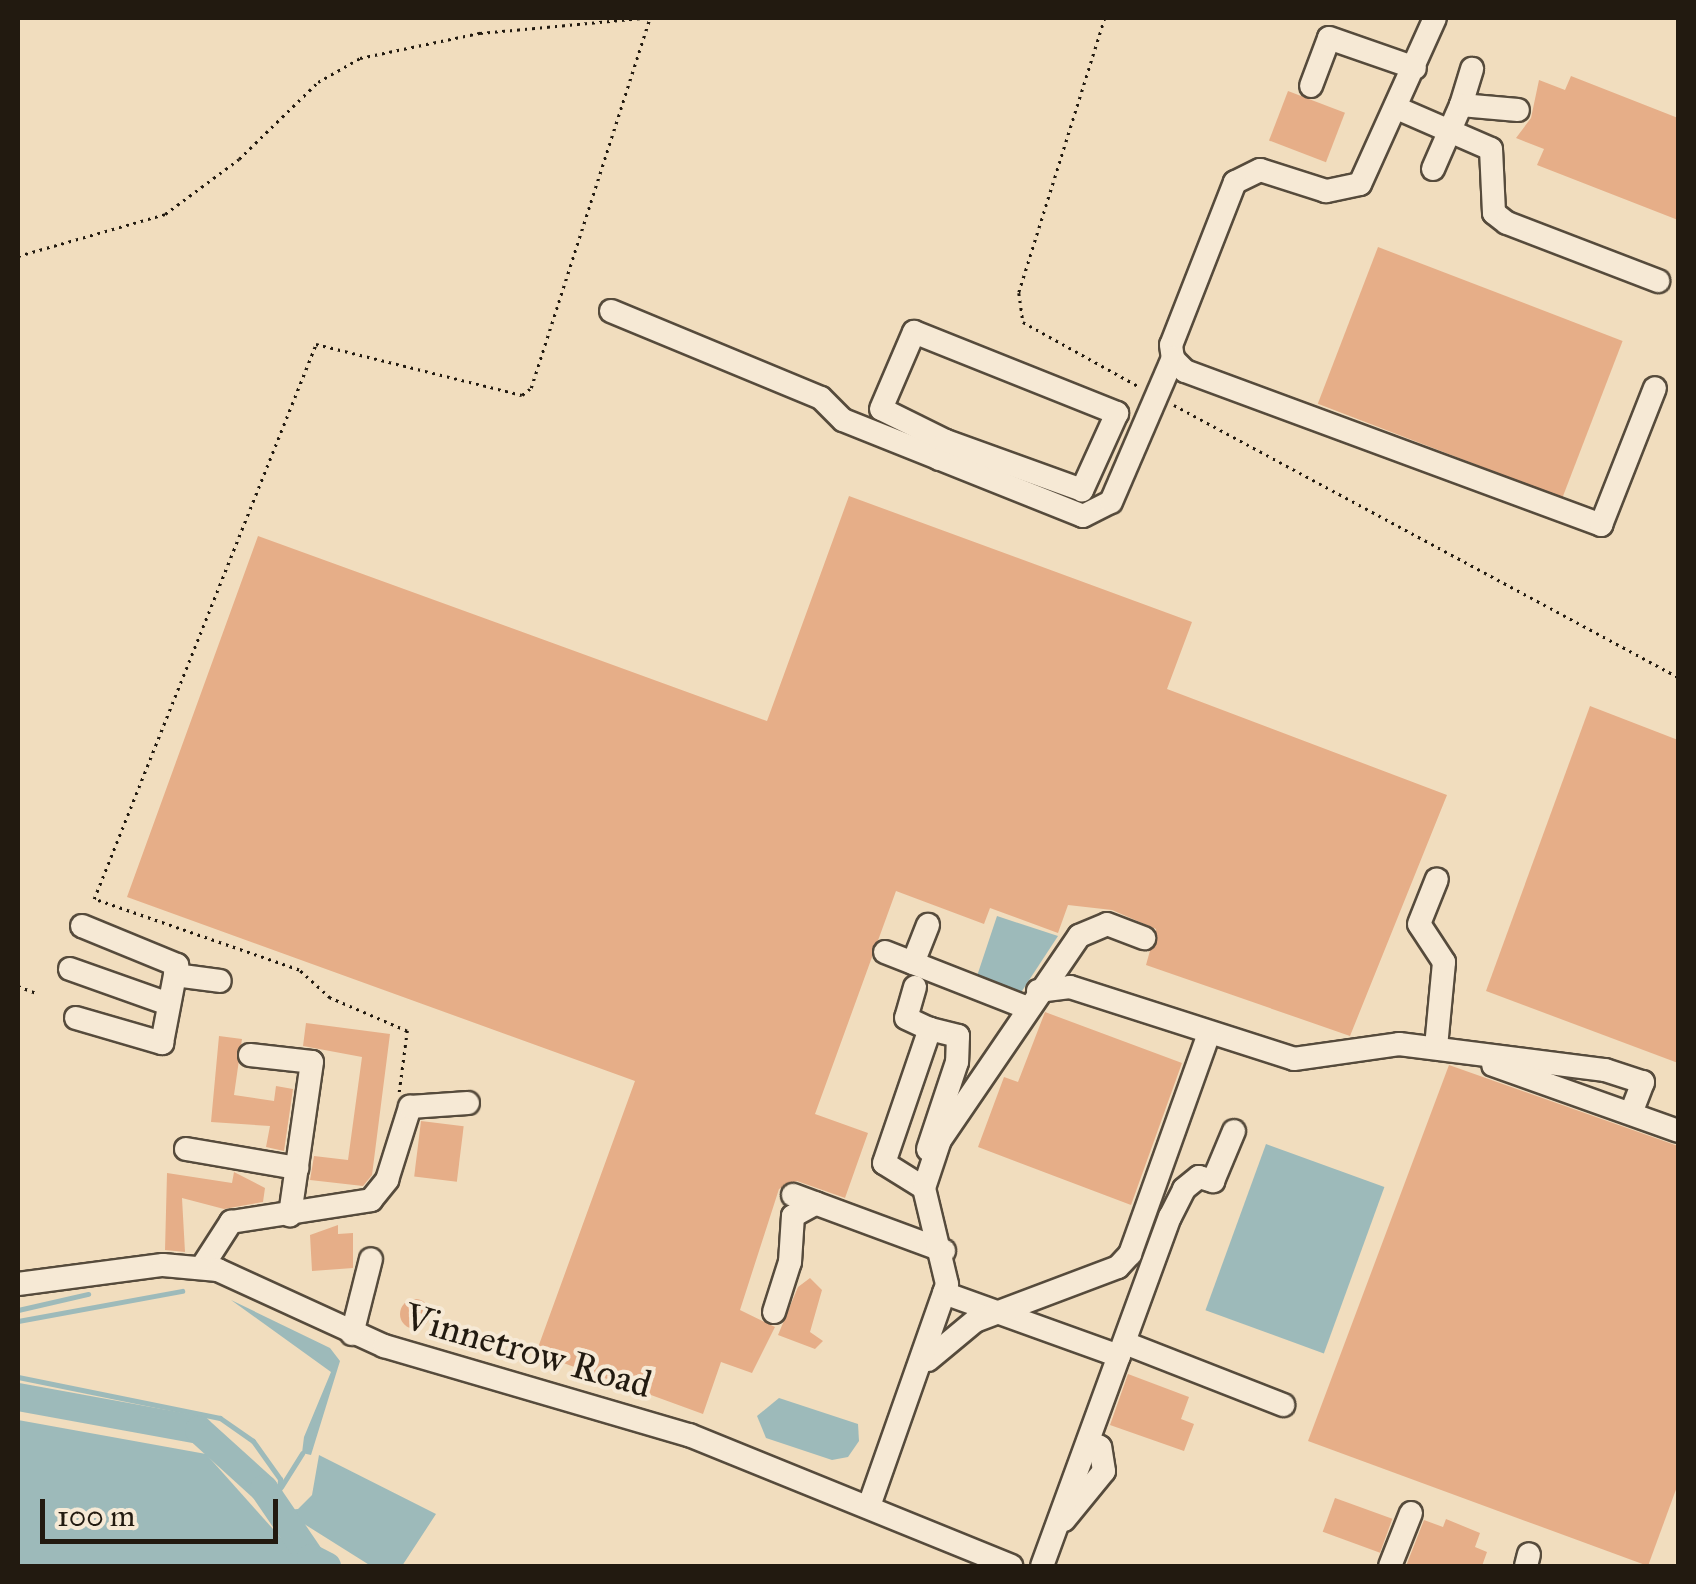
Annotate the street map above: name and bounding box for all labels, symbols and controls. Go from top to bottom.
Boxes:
street label: Vinnetrow Road [399,1294,657,1408]
scale bar [45,1479,282,1541]
text: 100 m [57,1498,135,1534]

